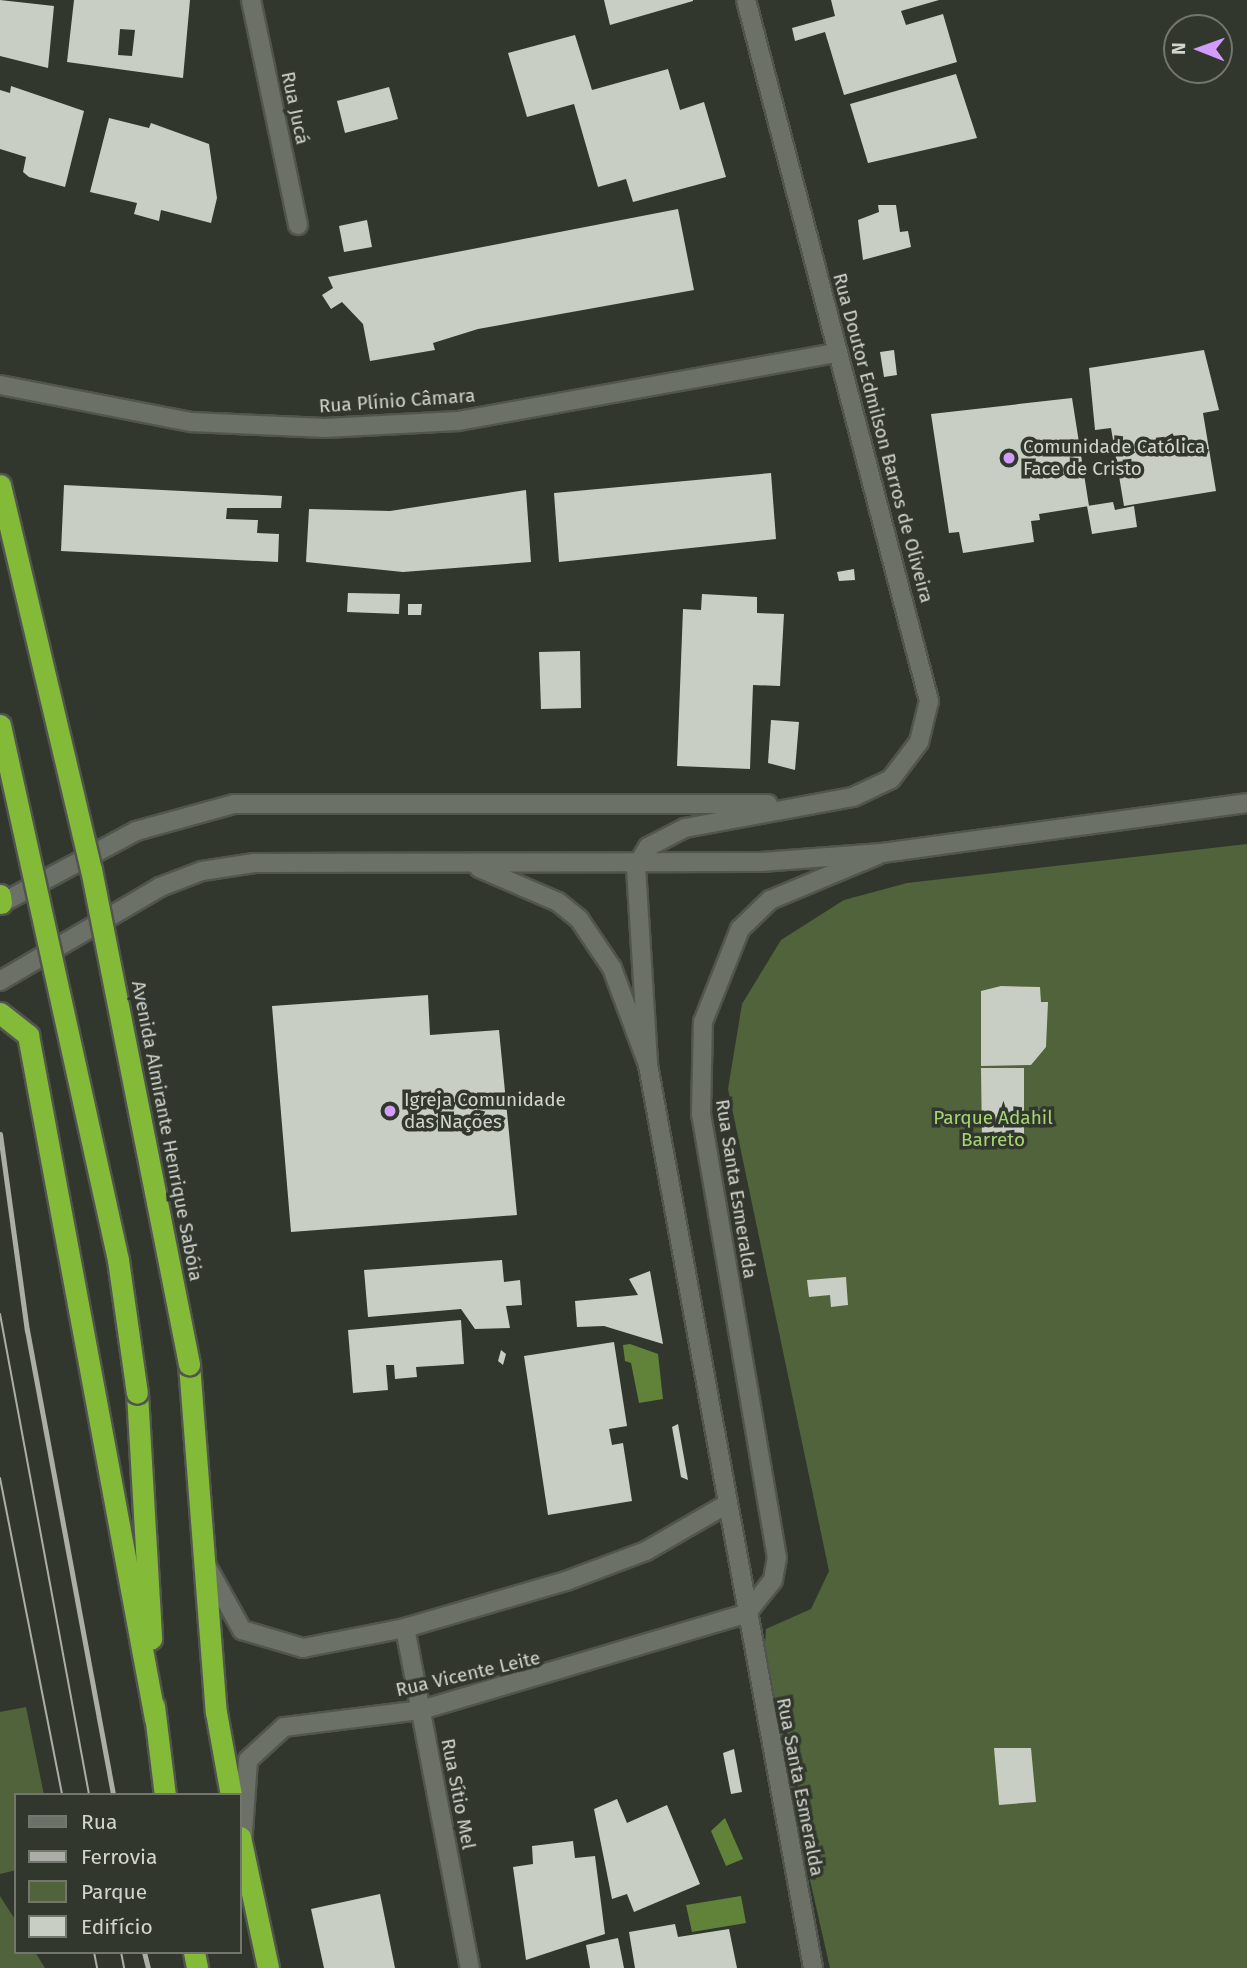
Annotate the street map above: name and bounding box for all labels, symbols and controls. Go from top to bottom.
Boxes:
north arrow [1163,14,1233,84]
text: N [1167,42,1190,55]
street label: Rua Jucá [276,69,314,147]
street label: Rua Doutor Edmilson Barros de Oliveira [828,271,938,605]
street label: Rua Plínio Câmara [318,384,476,418]
place label: Comunidade Católica Face de Cristo [1023,436,1205,480]
marker: Comunidade Católica Face de Cristo [1001,450,1017,466]
street label: Avenida Almirante Henrique Sabóia [127,979,207,1283]
place label: Igreja Comunidade das Nações [404,1089,566,1133]
street label: Rua Santa Esmeralda [711,1098,761,1280]
marker: Igreja Comunidade das Nações [382,1103,398,1119]
park label: Parque Adahil Barreto [933,1107,1053,1151]
street label: Rua Vicente Leite [394,1646,542,1702]
street label: Rua Santa Esmeralda [772,1696,828,1878]
street label: Rua Sítio Mel [436,1737,480,1851]
legend [14,1793,242,1954]
text: Rua [81,1809,117,1835]
text: Ferrovia [81,1844,157,1870]
text: Parque [81,1879,147,1905]
text: Edifício [81,1914,153,1940]

